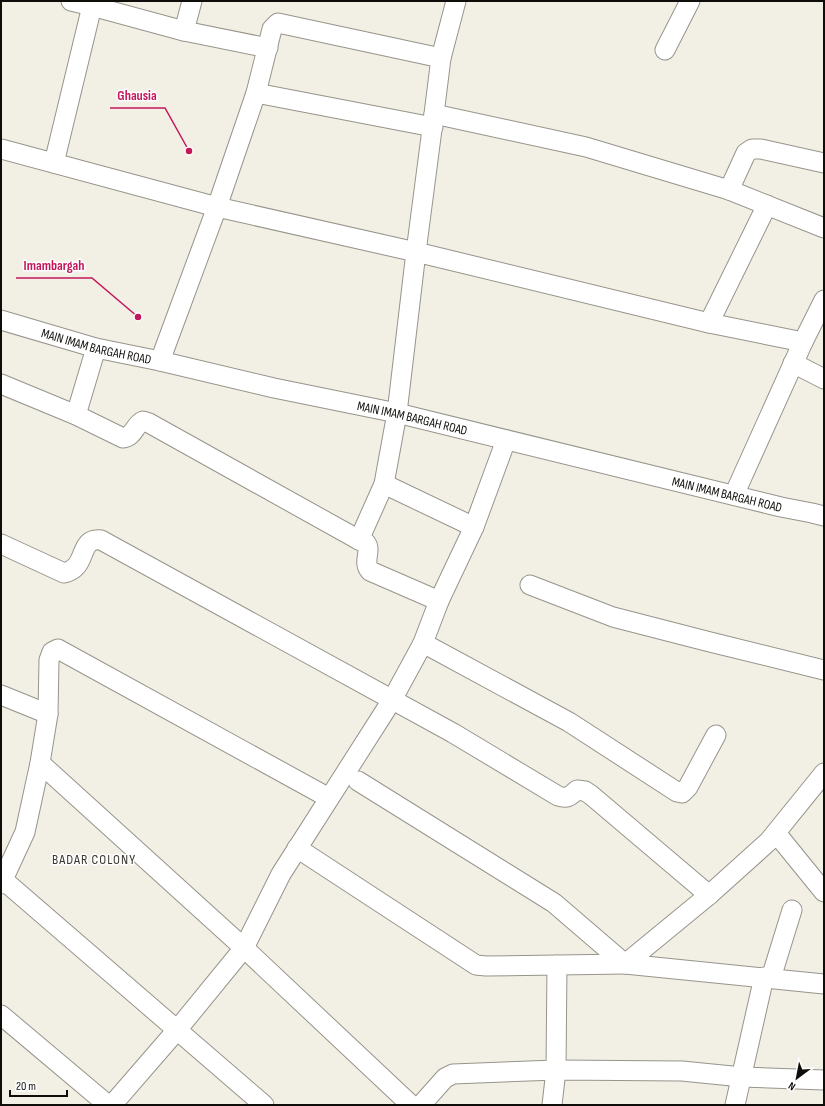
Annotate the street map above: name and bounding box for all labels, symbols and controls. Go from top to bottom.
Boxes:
callout: Ghausia [110,82,165,108]
text: Ghausia [117,87,157,104]
callout: Imambargah [16,252,92,278]
text: Imambargah [24,257,84,274]
street label: MAIN IMAM BARGAH ROAD [39,325,153,368]
street label: MAIN IMAM BARGAH ROAD [356,398,469,439]
street label: MAIN IMAM BARGAH ROAD [670,474,784,516]
district label: BADAR COLONY [52,851,136,868]
north arrow [777,1058,817,1098]
scale bar [10,1072,67,1098]
text: 20 m [16,1079,36,1094]
text: N [786,1079,798,1093]

